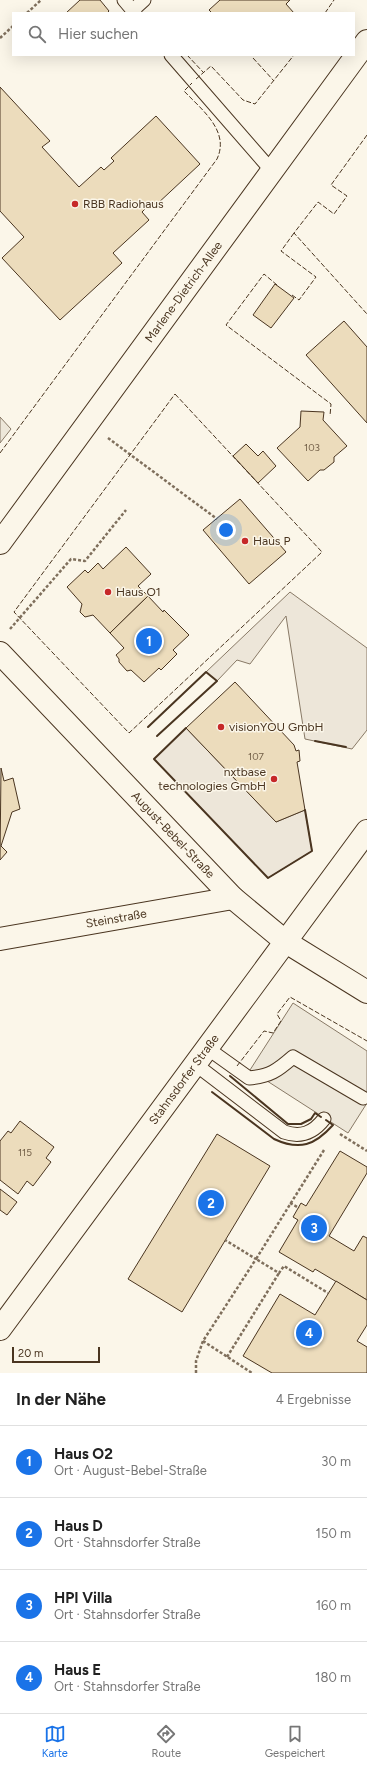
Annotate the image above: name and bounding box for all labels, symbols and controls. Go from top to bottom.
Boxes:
search box [12,12,355,56]
icon: search [26,23,48,45]
text: Hier suchen [58,25,138,43]
place label: RBB Radiohaus [83,197,164,211]
marker: RBB Radiohaus [70,199,80,209]
street label: Marlene-Dietrich-Allee [142,238,225,345]
house number: 103 [304,441,320,454]
your location [216,520,236,540]
place label: Haus P [253,534,290,548]
marker: Haus P [240,536,250,546]
place label: Haus O1 [116,585,161,599]
marker: Haus O1 [103,587,113,597]
pin: 1 [136,626,162,656]
place label: visionYOU GmbH [229,720,323,734]
marker: visionYOU GmbH [216,722,226,732]
house number: 107 [248,750,265,763]
place label: nxtbase technologies GmbH [158,765,266,793]
marker: nxtbase technologies GmbH [269,774,279,784]
street label: August-Bebel-Straße [128,789,218,881]
street label: Steinstraße [85,906,148,931]
street label: Stahnsdorfer Straße [146,1031,222,1127]
house number: 115 [18,1146,32,1159]
pin: 2 [198,1188,224,1218]
pin: 3 [301,1213,327,1243]
pin: 4 [296,1318,322,1348]
scale bar [12,1345,100,1364]
text: 20 m [18,1347,43,1360]
text: In der Nähe [16,1389,106,1409]
text: 4 Ergebnisse [276,1392,351,1407]
text: Haus O2 [54,1445,113,1463]
text: 1 [26,1454,32,1469]
text: 30 m [321,1454,351,1469]
text: Ort · August-Bebel-Straße [54,1463,207,1478]
text: Haus D [54,1517,103,1535]
text: 2 [25,1526,33,1541]
text: 150 m [316,1526,351,1541]
text: Ort · Stahnsdorfer Straße [54,1535,201,1550]
text: HPI Villa [54,1589,112,1607]
text: 3 [25,1598,33,1613]
text: 160 m [316,1598,351,1613]
text: Ort · Stahnsdorfer Straße [54,1607,201,1622]
text: Haus E [54,1661,101,1679]
text: 4 [25,1670,33,1685]
text: 180 m [315,1670,351,1685]
text: Ort · Stahnsdorfer Straße [54,1679,201,1694]
tab: Karte [42,1723,68,1760]
tab: Route [152,1723,181,1760]
tab: Gespeichert [265,1723,325,1760]

